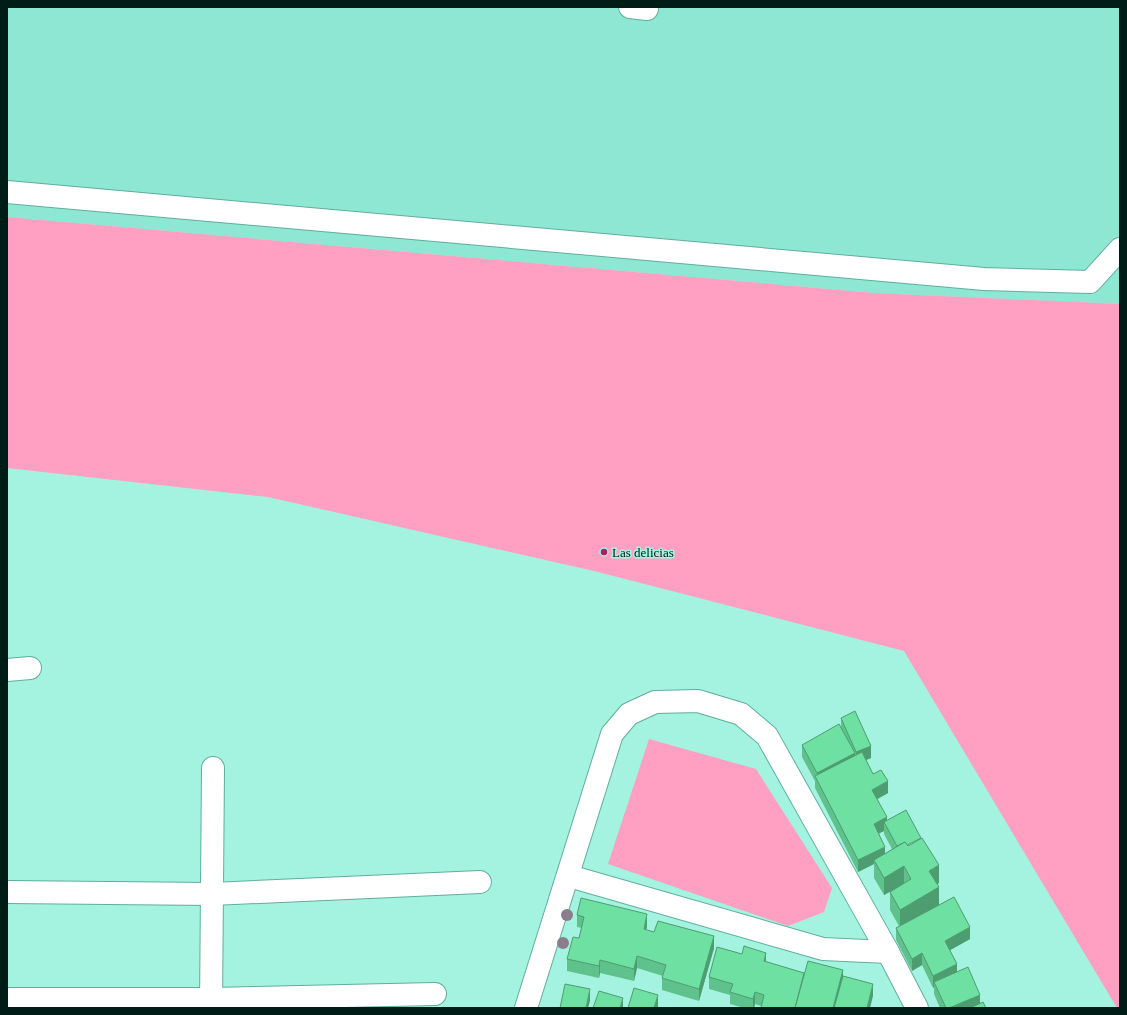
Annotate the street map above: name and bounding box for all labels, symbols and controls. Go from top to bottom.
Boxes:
place label: Las delicias [612,545,674,560]
marker: Las delicias [599,547,609,557]

